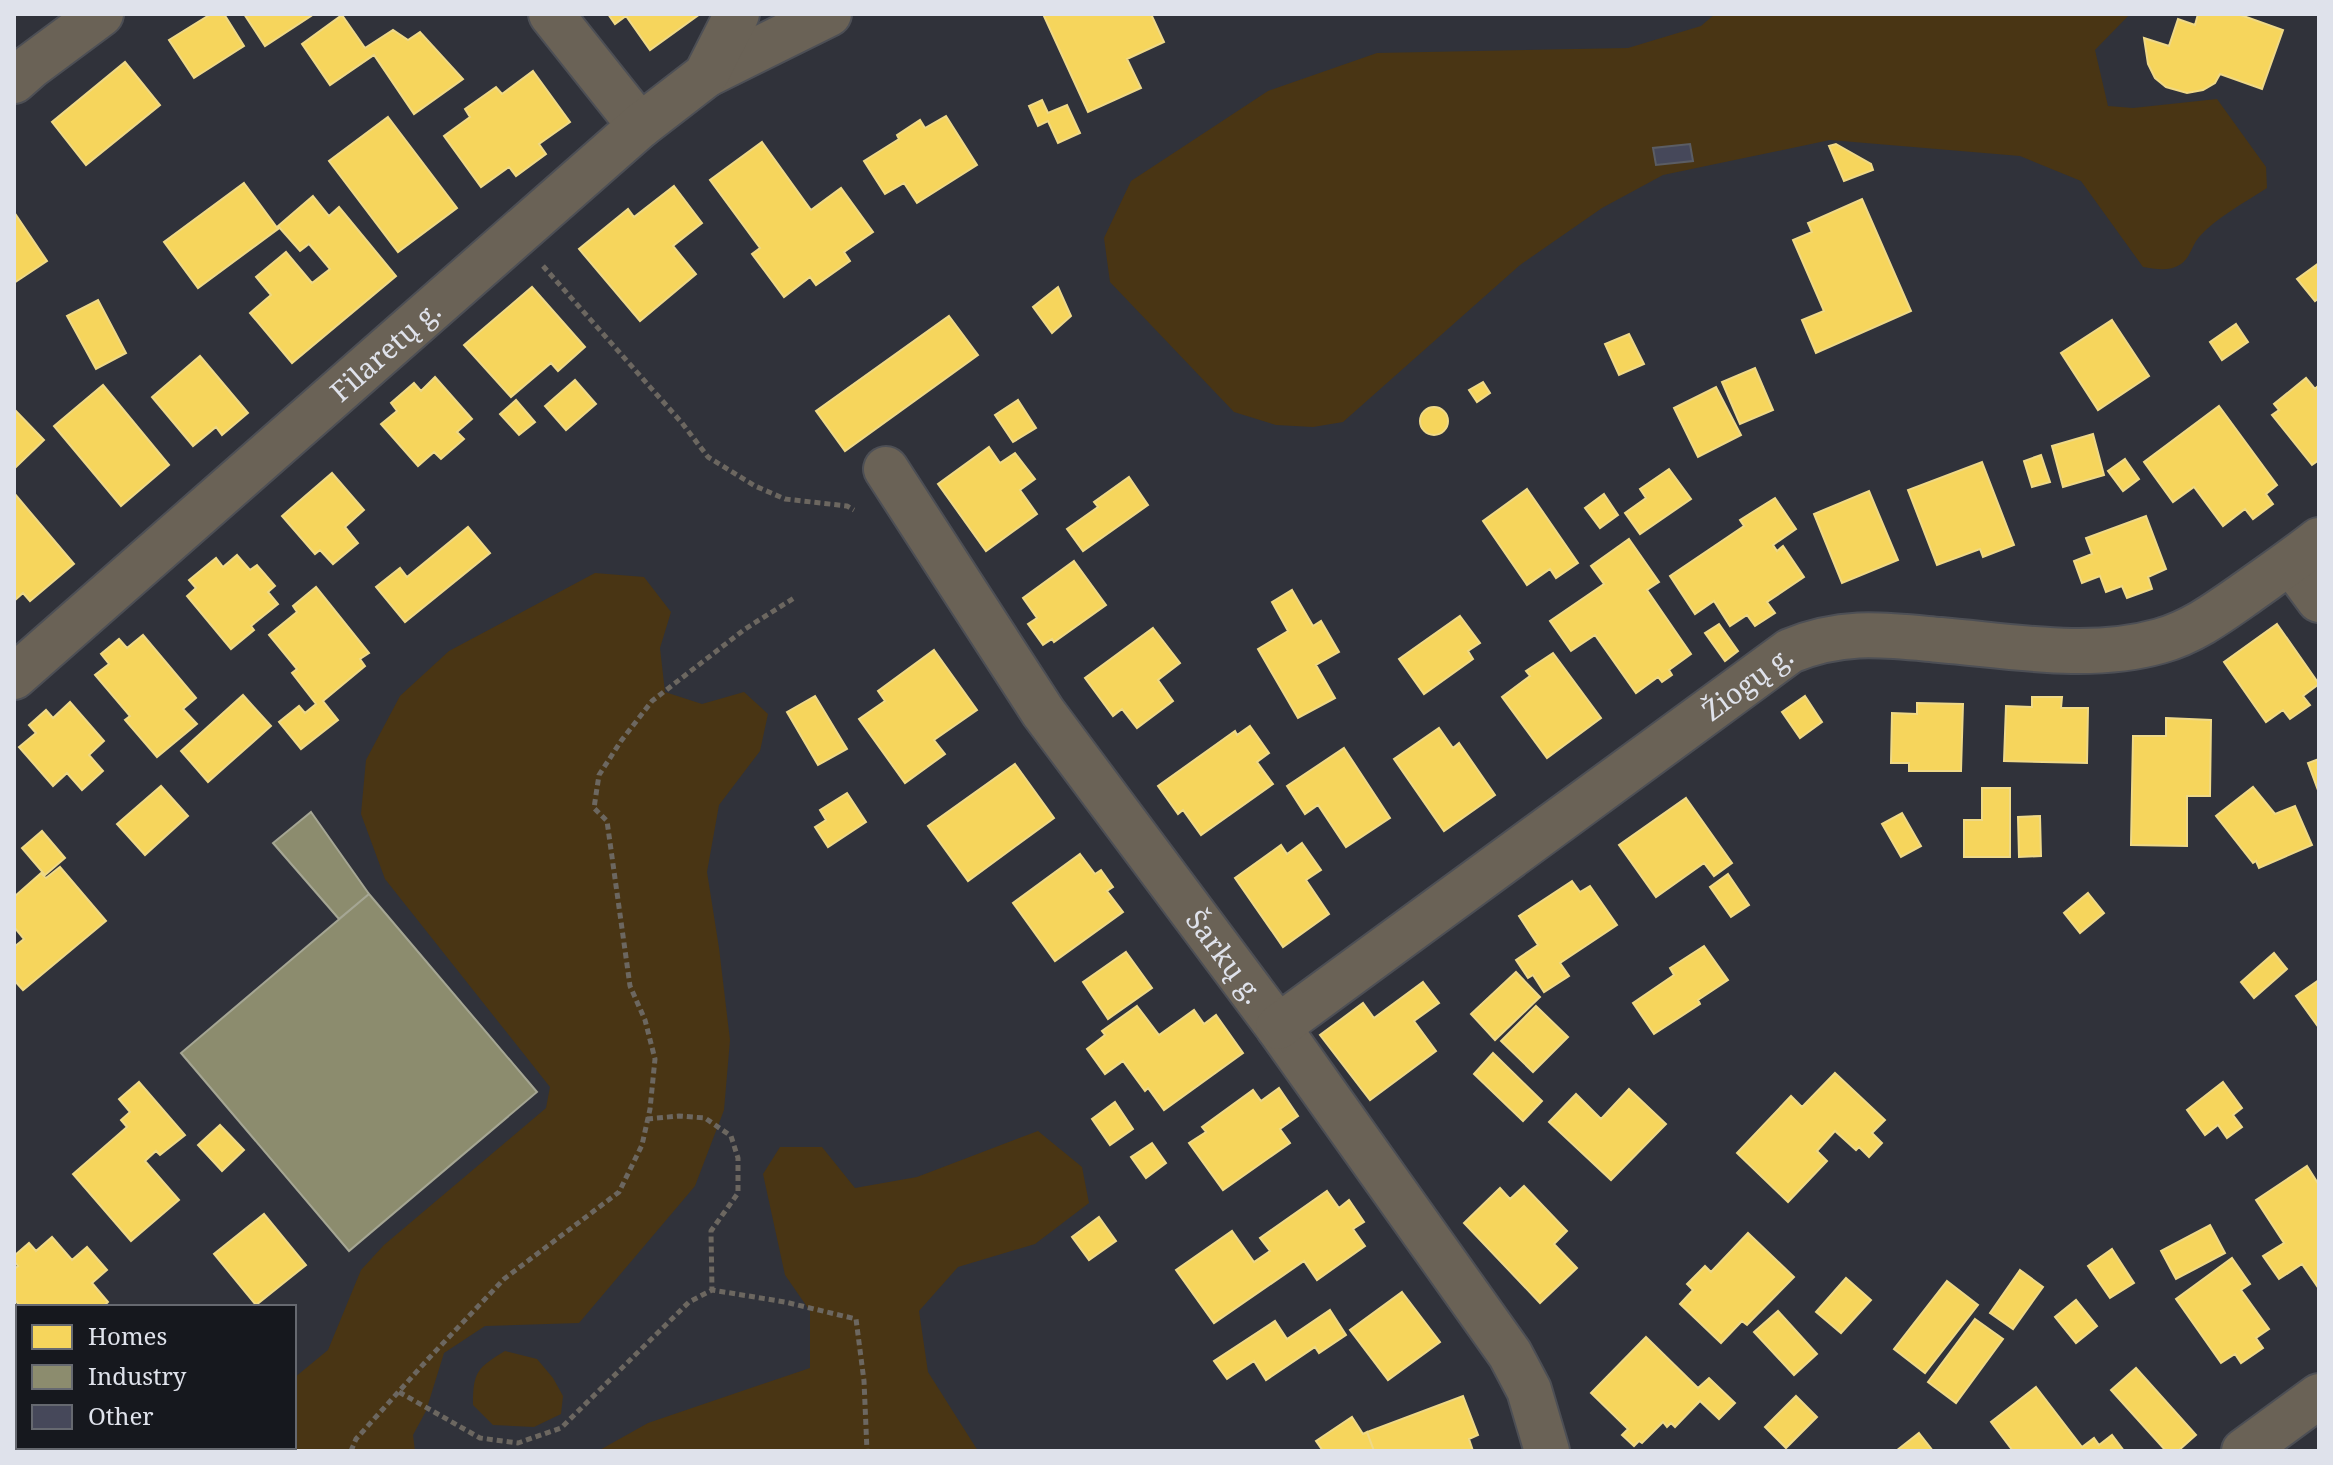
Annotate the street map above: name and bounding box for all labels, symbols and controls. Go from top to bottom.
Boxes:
street label: Filaretų g. [322,292,448,410]
street label: Žiogų g. [1694,636,1800,729]
street label: Šarkų g. [1178,902,1273,1011]
legend [16,1305,296,1449]
text: Homes [88,1319,167,1352]
text: Industry [88,1359,187,1392]
text: Other [88,1399,154,1432]

